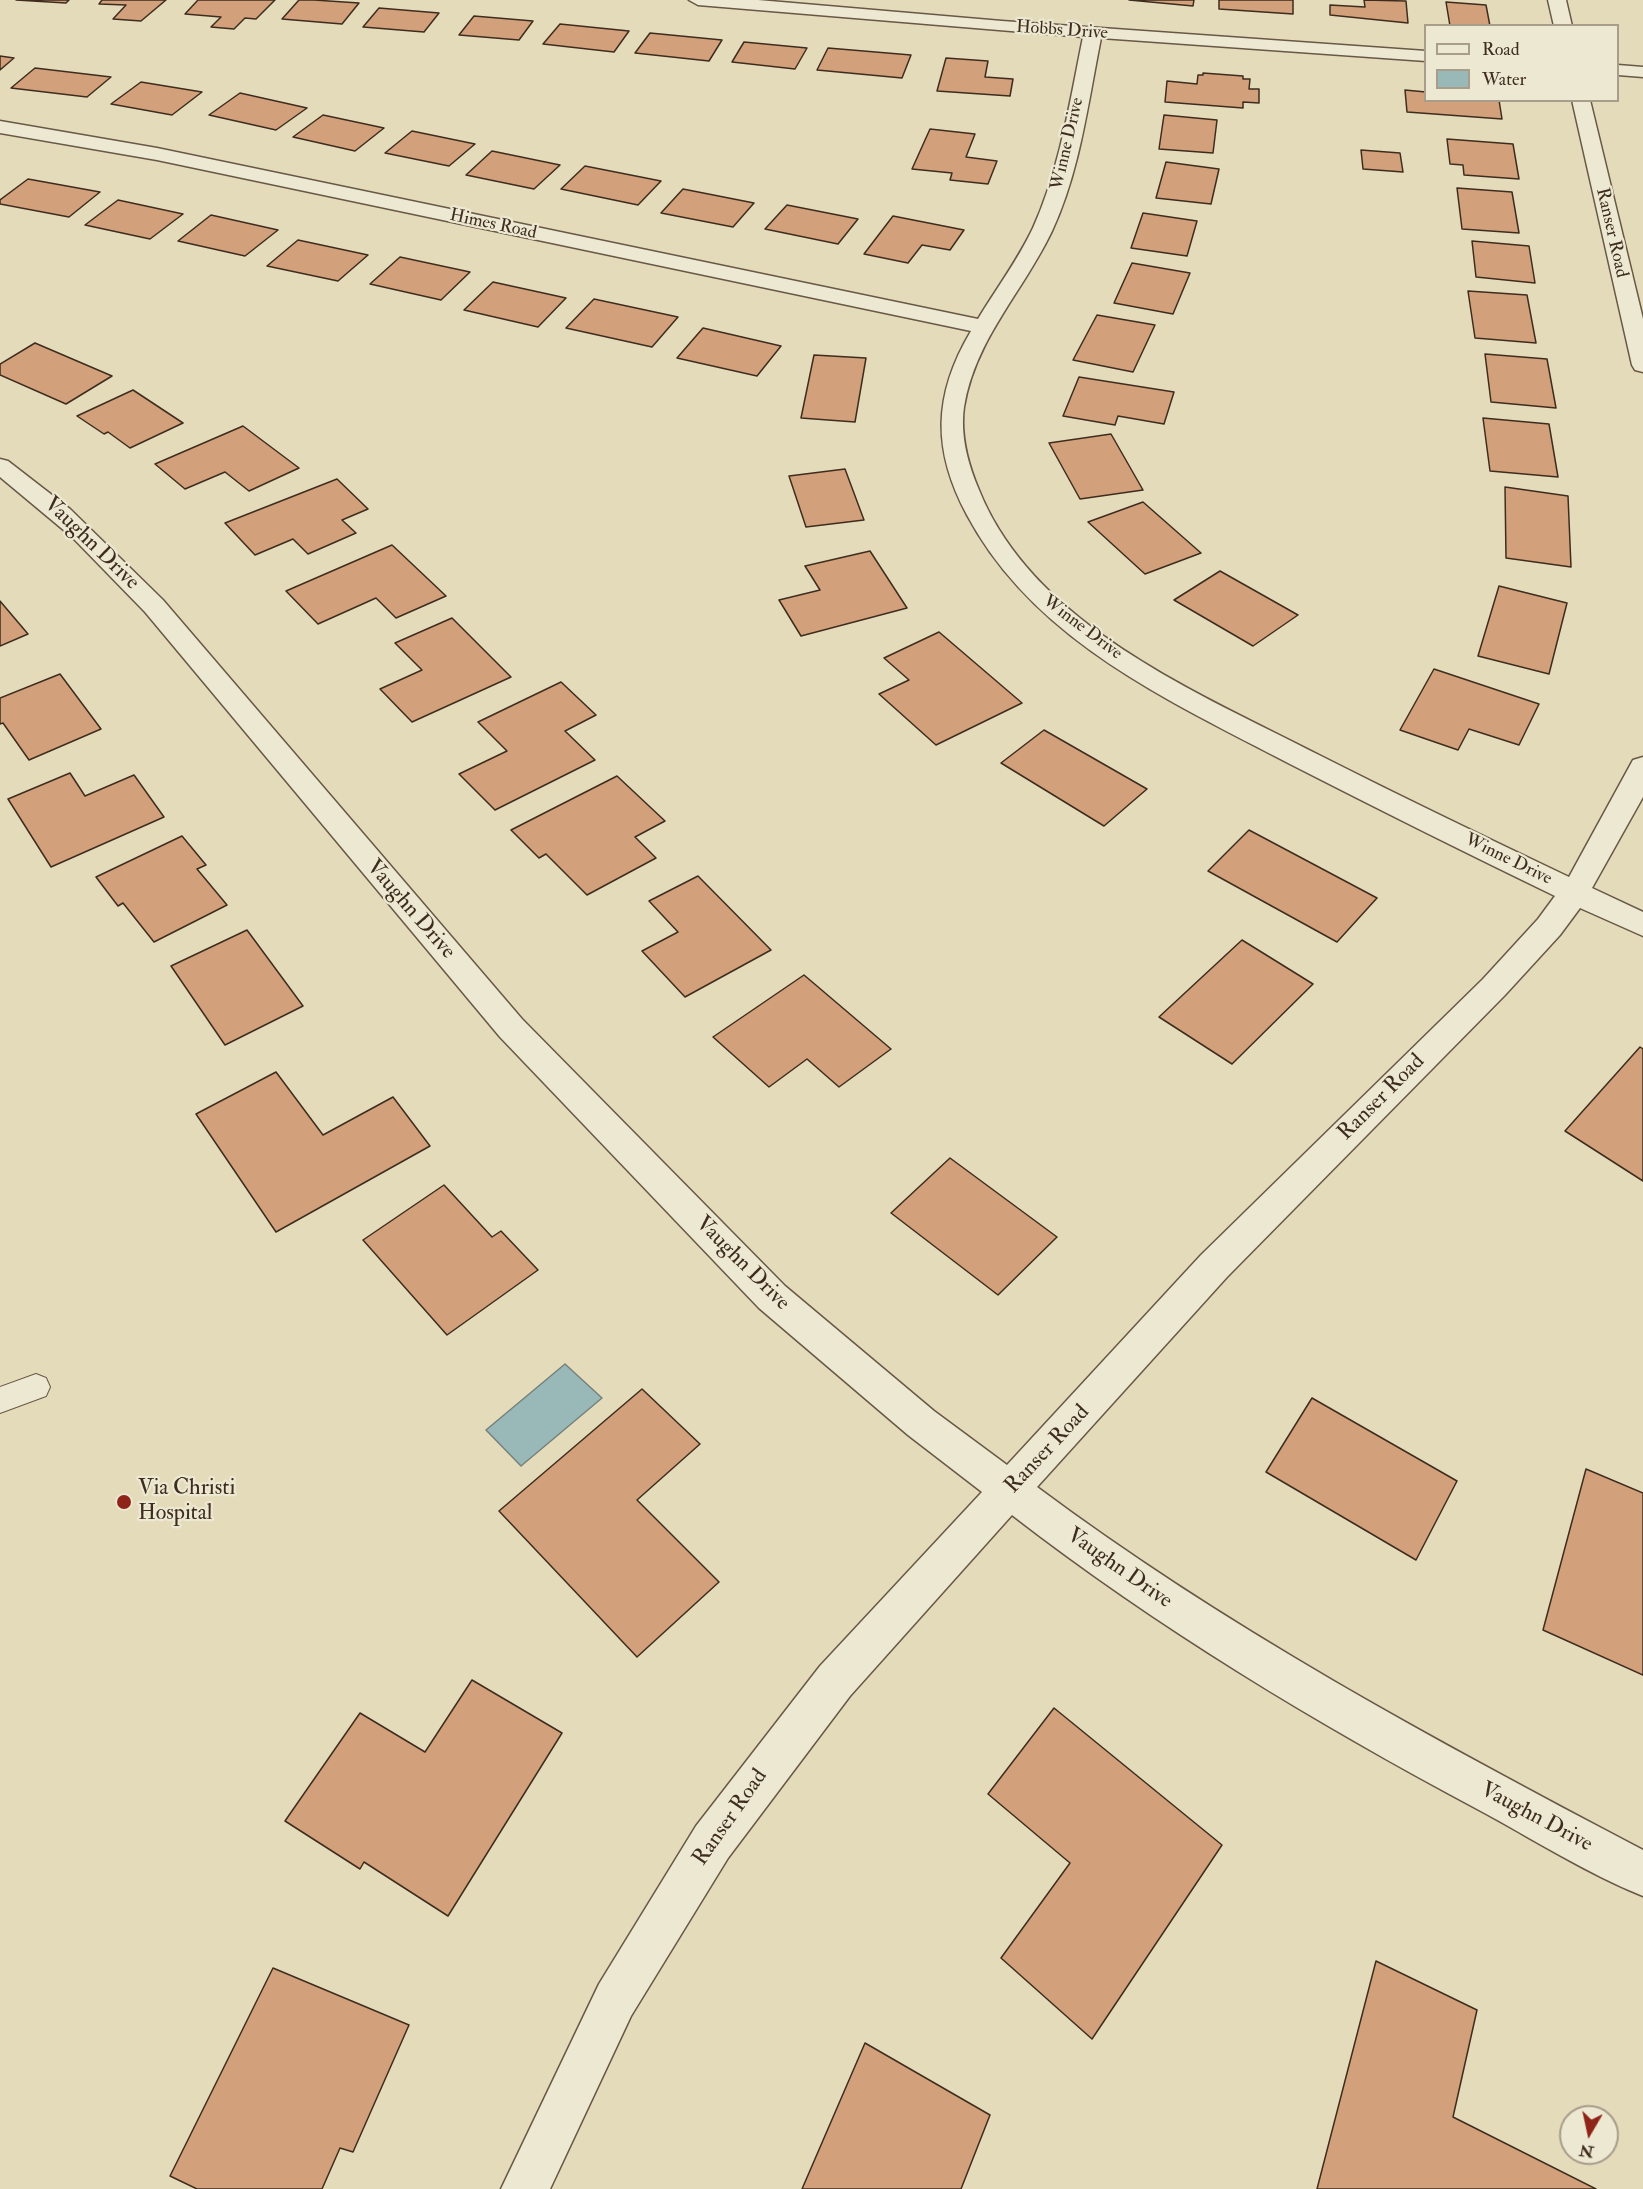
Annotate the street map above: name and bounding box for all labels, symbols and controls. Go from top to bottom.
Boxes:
street label: Hobbs Drive [1015,17,1109,45]
legend [1424,24,1619,102]
text: Road [1482,38,1520,61]
text: Water [1482,68,1526,91]
street label: Winne Drive [1047,96,1089,192]
street label: Ranser Road [1590,186,1632,280]
street label: Himes Road [447,205,539,245]
street label: Vaughn Drive [38,492,144,596]
street label: Winne Drive [1038,591,1126,665]
street label: Winne Drive [1461,830,1555,890]
street label: Vaughn Drive [360,855,460,965]
street label: Ranser Road [1333,1049,1431,1147]
street label: Vaughn Drive [689,1211,795,1317]
street label: Ranser Road [1000,1400,1096,1500]
place label: Via Christi Hospital [138,1476,235,1528]
marker: Via Christi Hospital [115,1493,133,1511]
street label: Vaughn Drive [1061,1523,1177,1615]
street label: Ranser Road [688,1765,774,1871]
street label: Vaughn Drive [1476,1778,1596,1858]
north arrow [1559,2105,1619,2165]
text: N [1578,2140,1595,2162]

